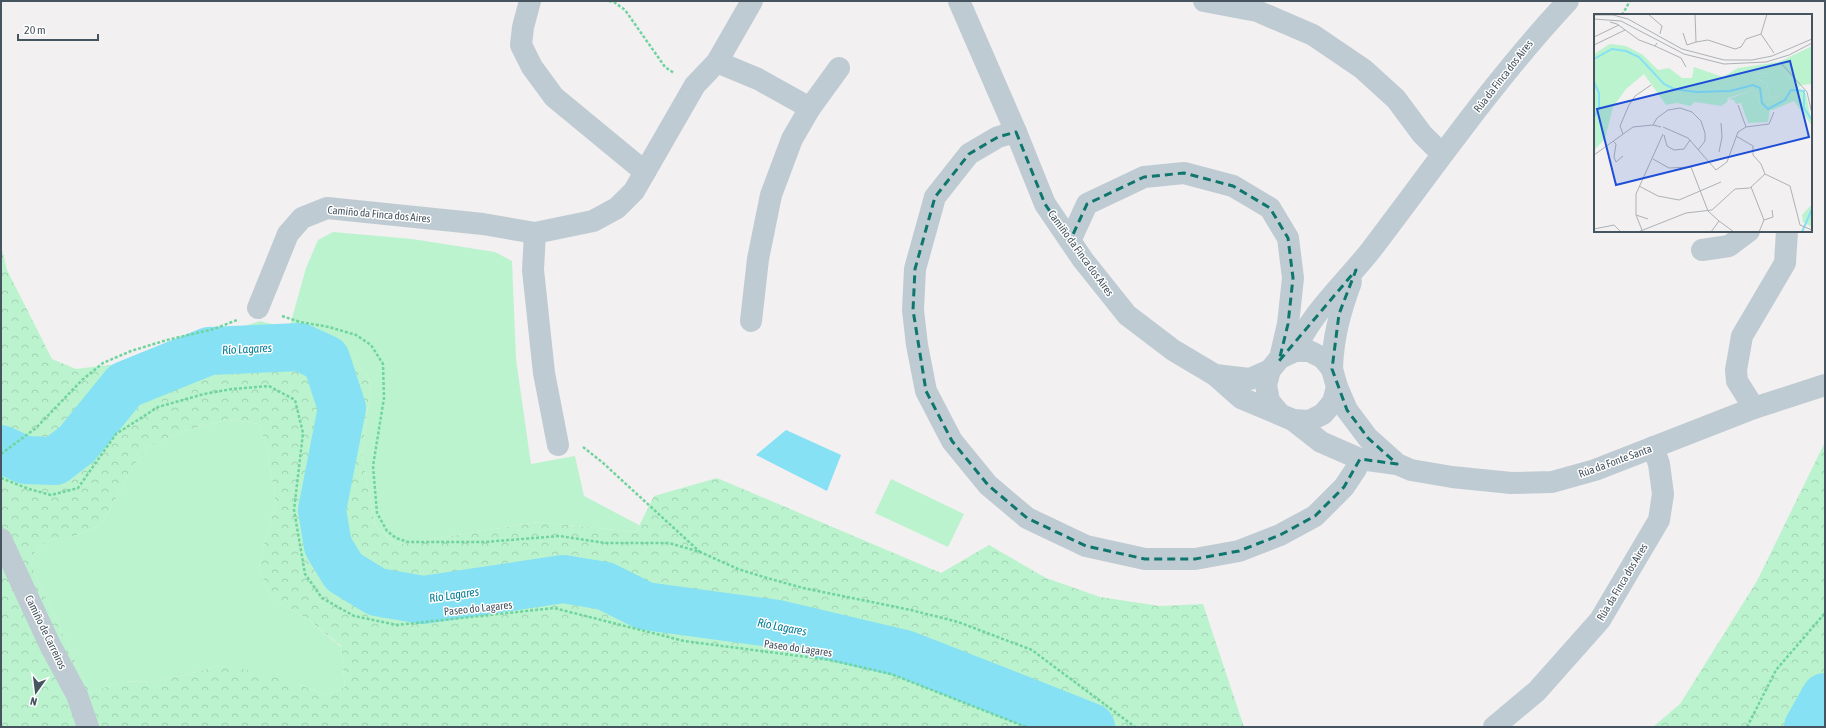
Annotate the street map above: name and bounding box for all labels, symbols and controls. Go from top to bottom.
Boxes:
inset map [1594,14,1812,232]
scale bar [18,16,98,42]
text: 20 m [24,23,46,37]
street label: Rúa da Finca dos Aires [1471,38,1535,114]
street label: Camiño da Finca dos Aires [327,204,431,224]
street label: Camiño da Finca dos Aires [1046,208,1116,298]
water label: Río Lagares [222,341,272,357]
street label: Rúa da Fonte Santa [1577,442,1653,480]
street label: Rúa da Finca dos Aires [1594,541,1650,623]
water label: Río Lagares [428,585,480,605]
street label: Camiño de Carreiros [23,593,69,671]
street label: Paseo do Lagares [443,598,513,618]
water label: Río Lagares [756,615,808,639]
street label: Paseo do Lagares [763,637,833,659]
north arrow [16,672,56,712]
text: N [29,695,38,708]

